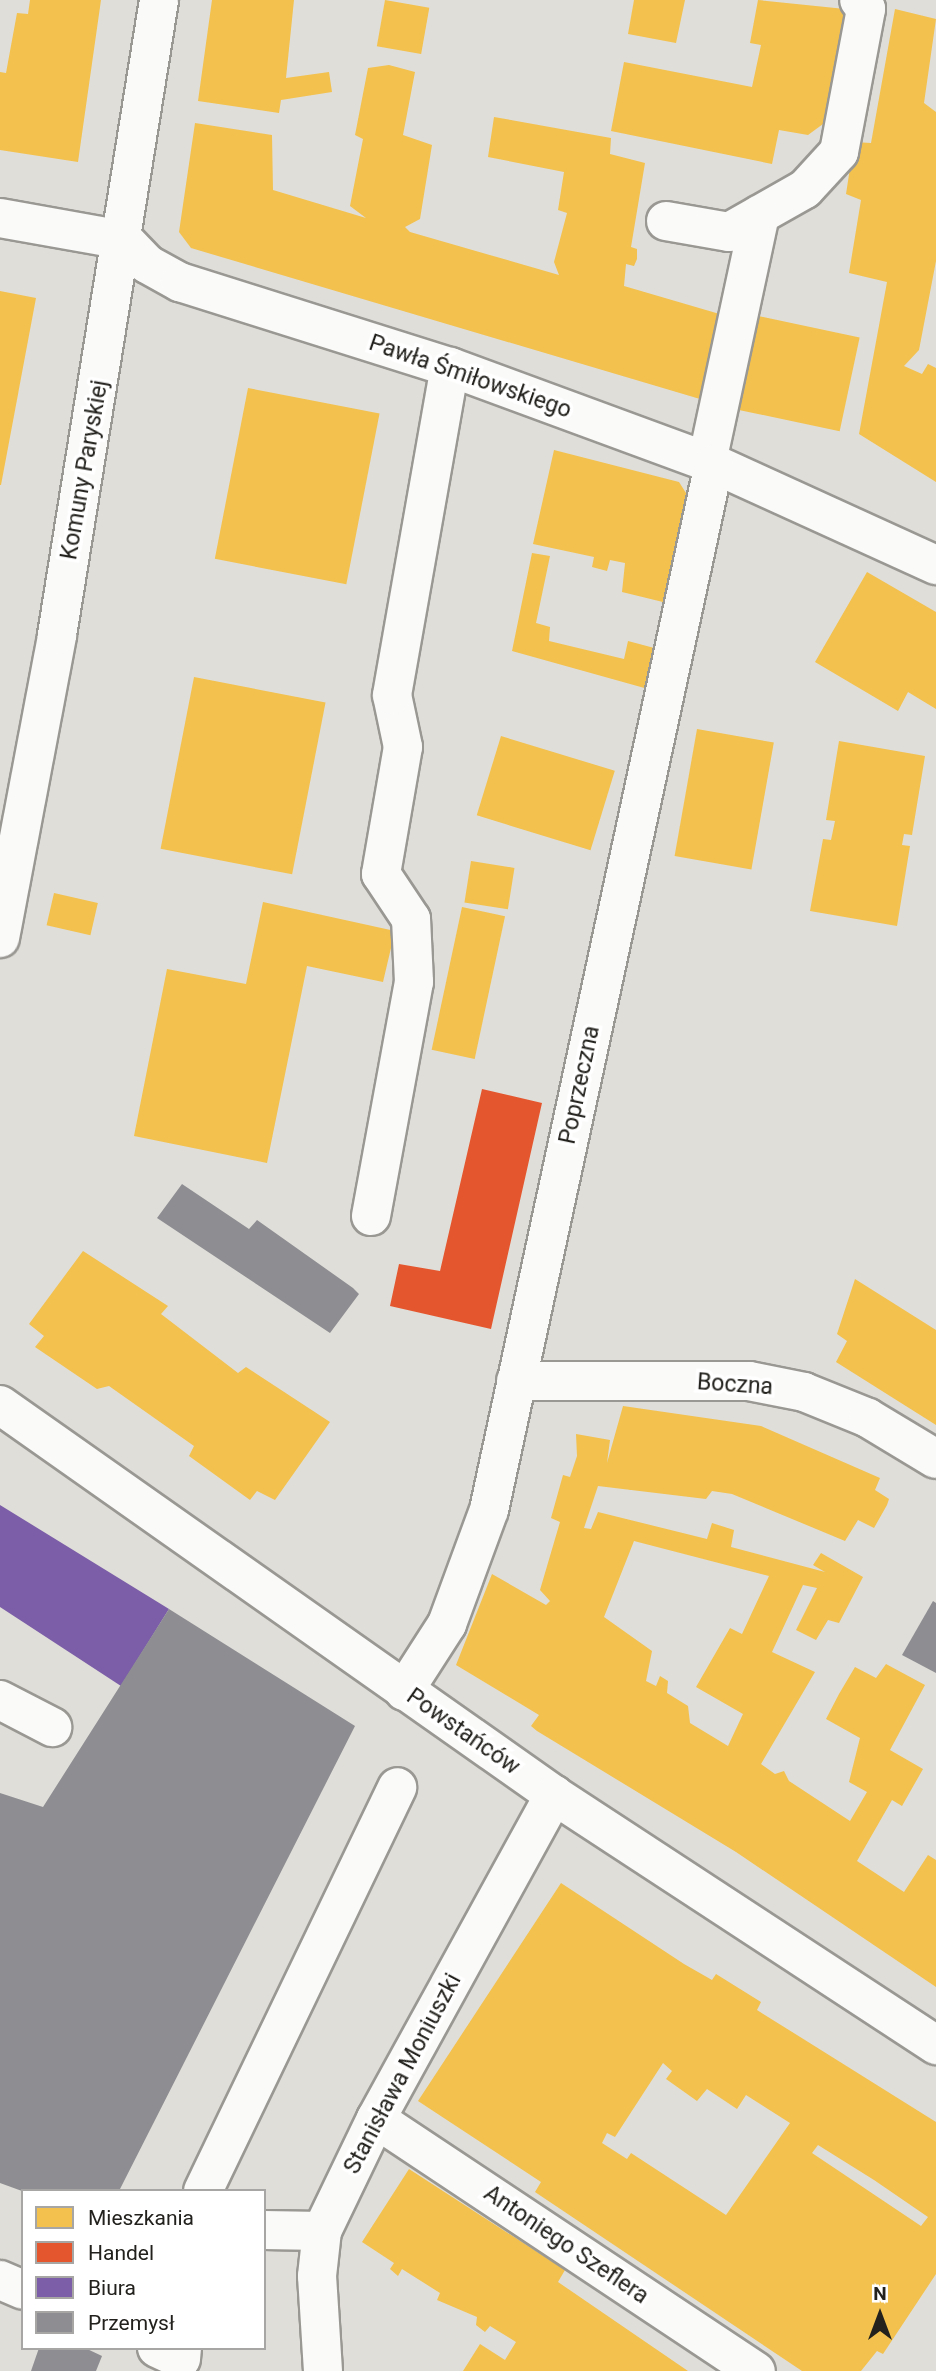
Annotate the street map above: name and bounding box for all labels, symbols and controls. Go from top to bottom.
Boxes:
street label: Pawła Śmiłowskiego [365,329,575,425]
street label: Komuny Paryskiej [56,378,114,562]
street label: Poprzeczna [554,1023,606,1147]
street label: Boczna [696,1369,774,1401]
street label: Powstańców [401,1683,525,1781]
street label: Stanisława Moniuszki [339,1969,467,2179]
street label: Antoniego Szeflera [478,2180,654,2310]
legend [21,2189,266,2350]
text: Mieszkania [88,2206,194,2230]
text: Handel [88,2241,154,2265]
text: Biura [88,2276,136,2300]
north arrow [845,2280,915,2350]
text: N [873,2282,887,2305]
text: Przemysł [88,2311,175,2335]

